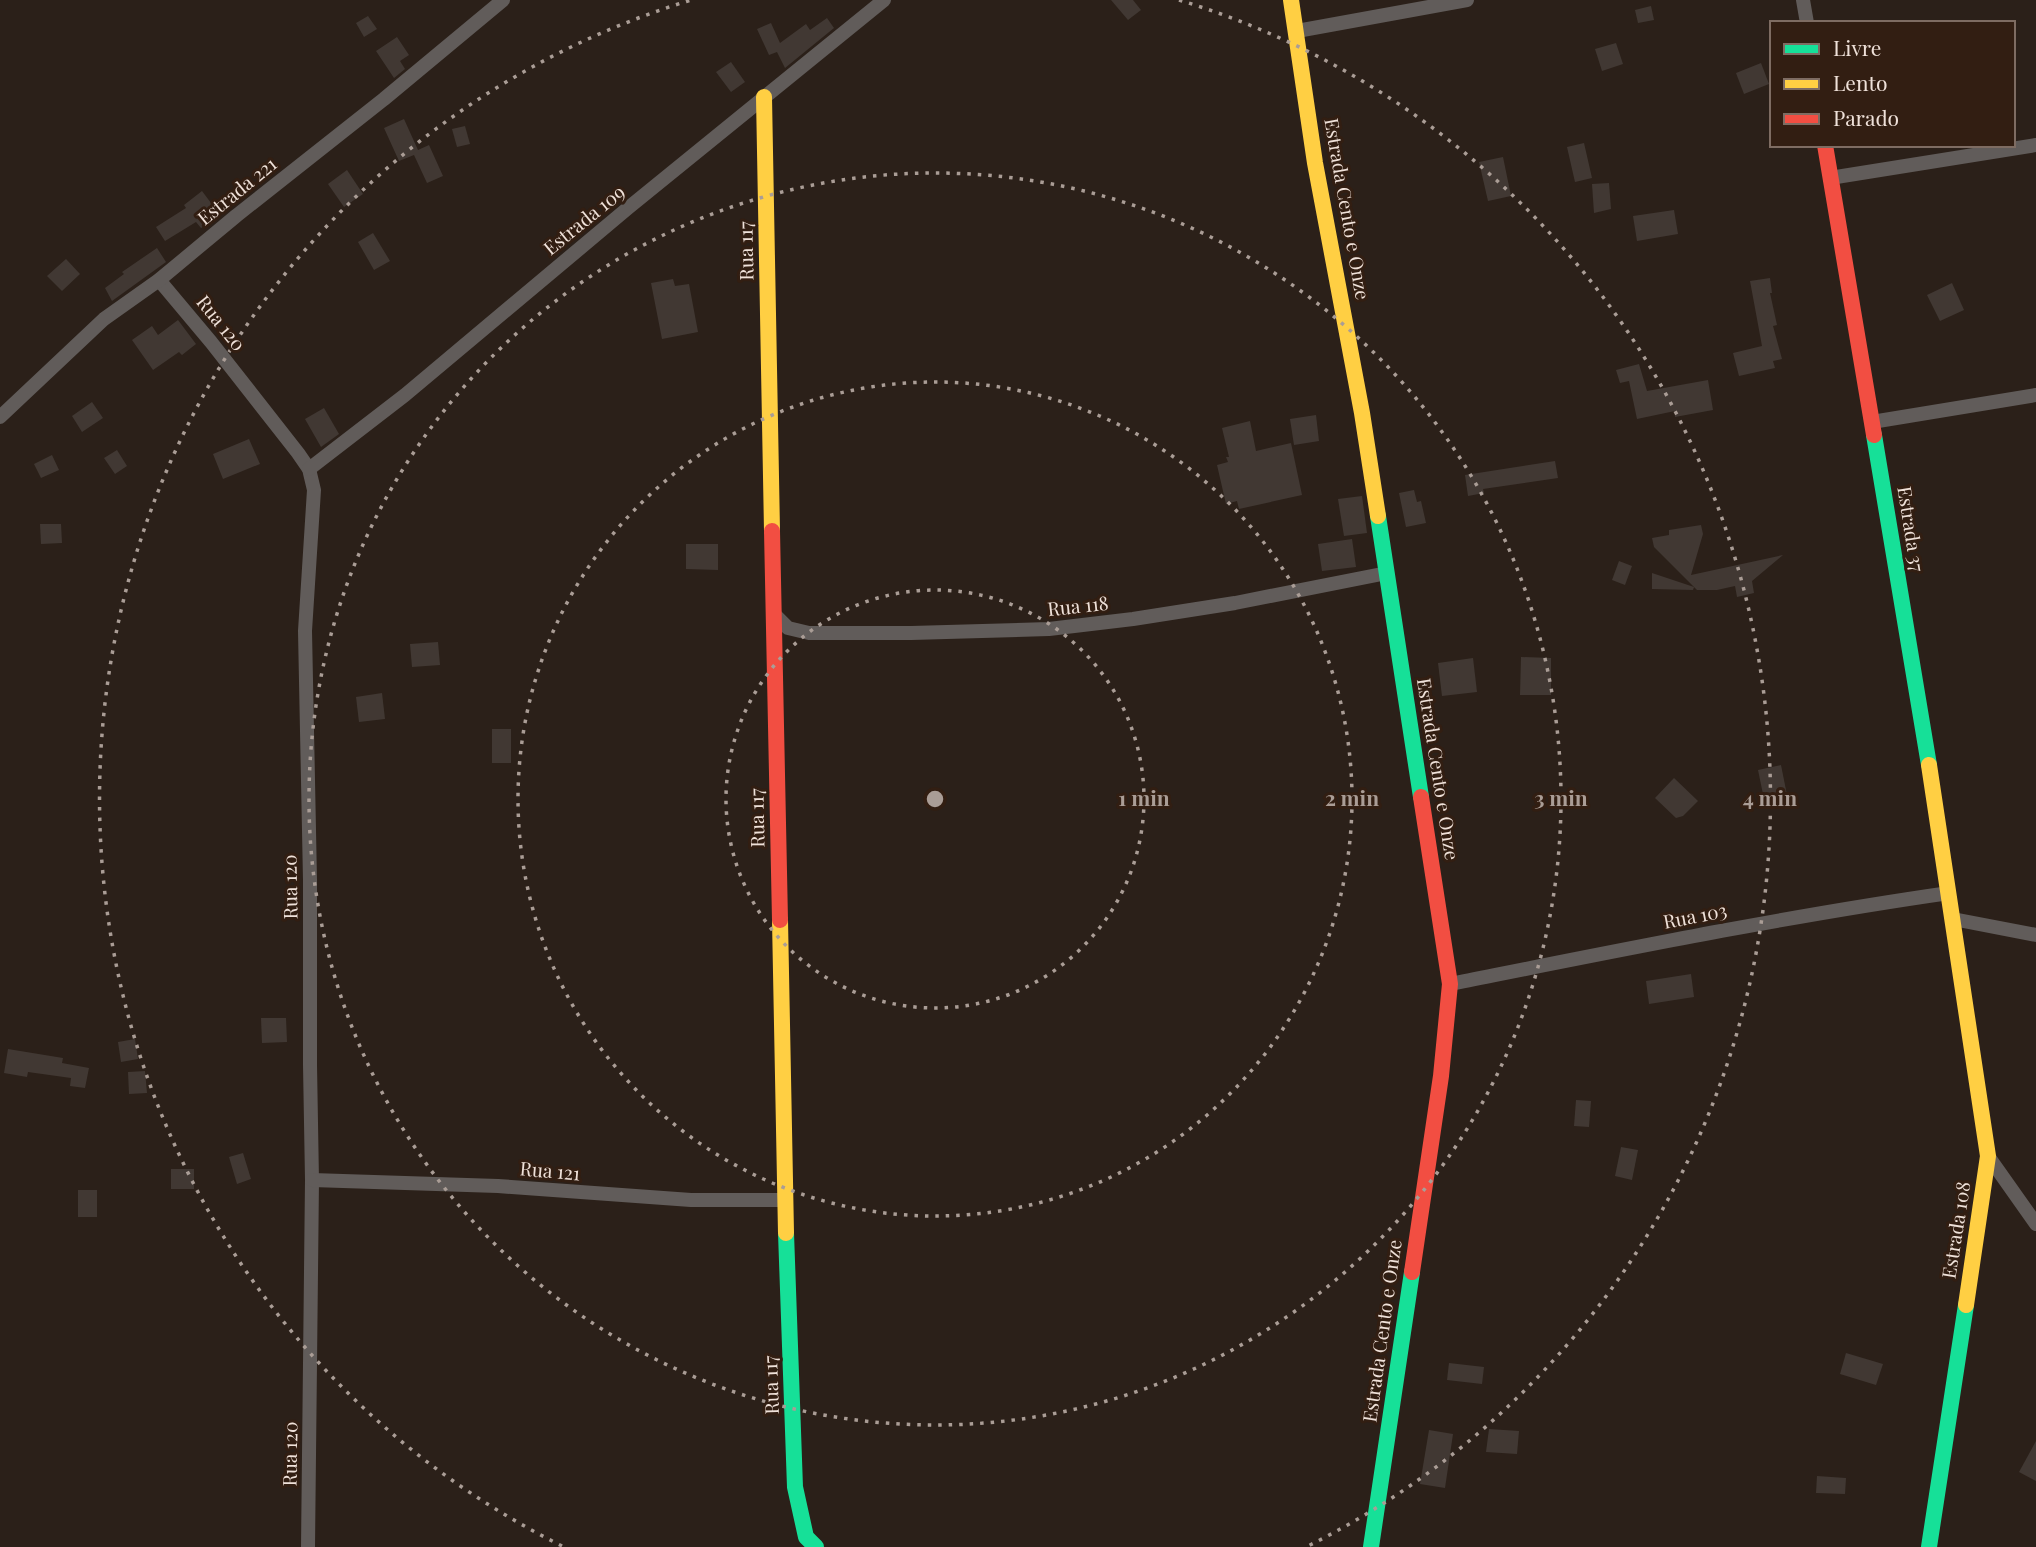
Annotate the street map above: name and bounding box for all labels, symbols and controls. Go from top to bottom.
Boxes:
legend [1770,21,2015,147]
text: Livre [1833,33,1881,61]
text: Lento [1833,68,1887,96]
text: Parado [1833,103,1899,131]
street label: Estrada Cento e Onze [1319,116,1377,302]
street label: Estrada 221 [191,150,281,230]
street label: Estrada 109 [537,178,630,260]
street label: Rua 117 [731,221,759,281]
street label: Rua 120 [191,289,252,356]
street label: Estrada 37 [1892,484,1932,574]
street label: Rua 118 [1046,589,1110,621]
street label: Estrada Cento e Onze [1412,676,1466,862]
text: 1 min [1118,783,1170,811]
text: 2 min [1325,783,1379,811]
text: 3 min [1534,783,1588,811]
text: 4 min [1743,783,1797,811]
centre of rings [923,787,947,811]
street label: Rua 117 [742,788,770,848]
street label: Rua 120 [275,854,303,920]
street label: Rua 103 [1661,896,1729,934]
street label: Rua 121 [519,1154,581,1186]
street label: Estrada 108 [1935,1179,1976,1280]
street label: Estrada Cento e Onze [1355,1238,1407,1424]
street label: Rua 117 [756,1355,784,1415]
street label: Rua 120 [275,1421,303,1487]

